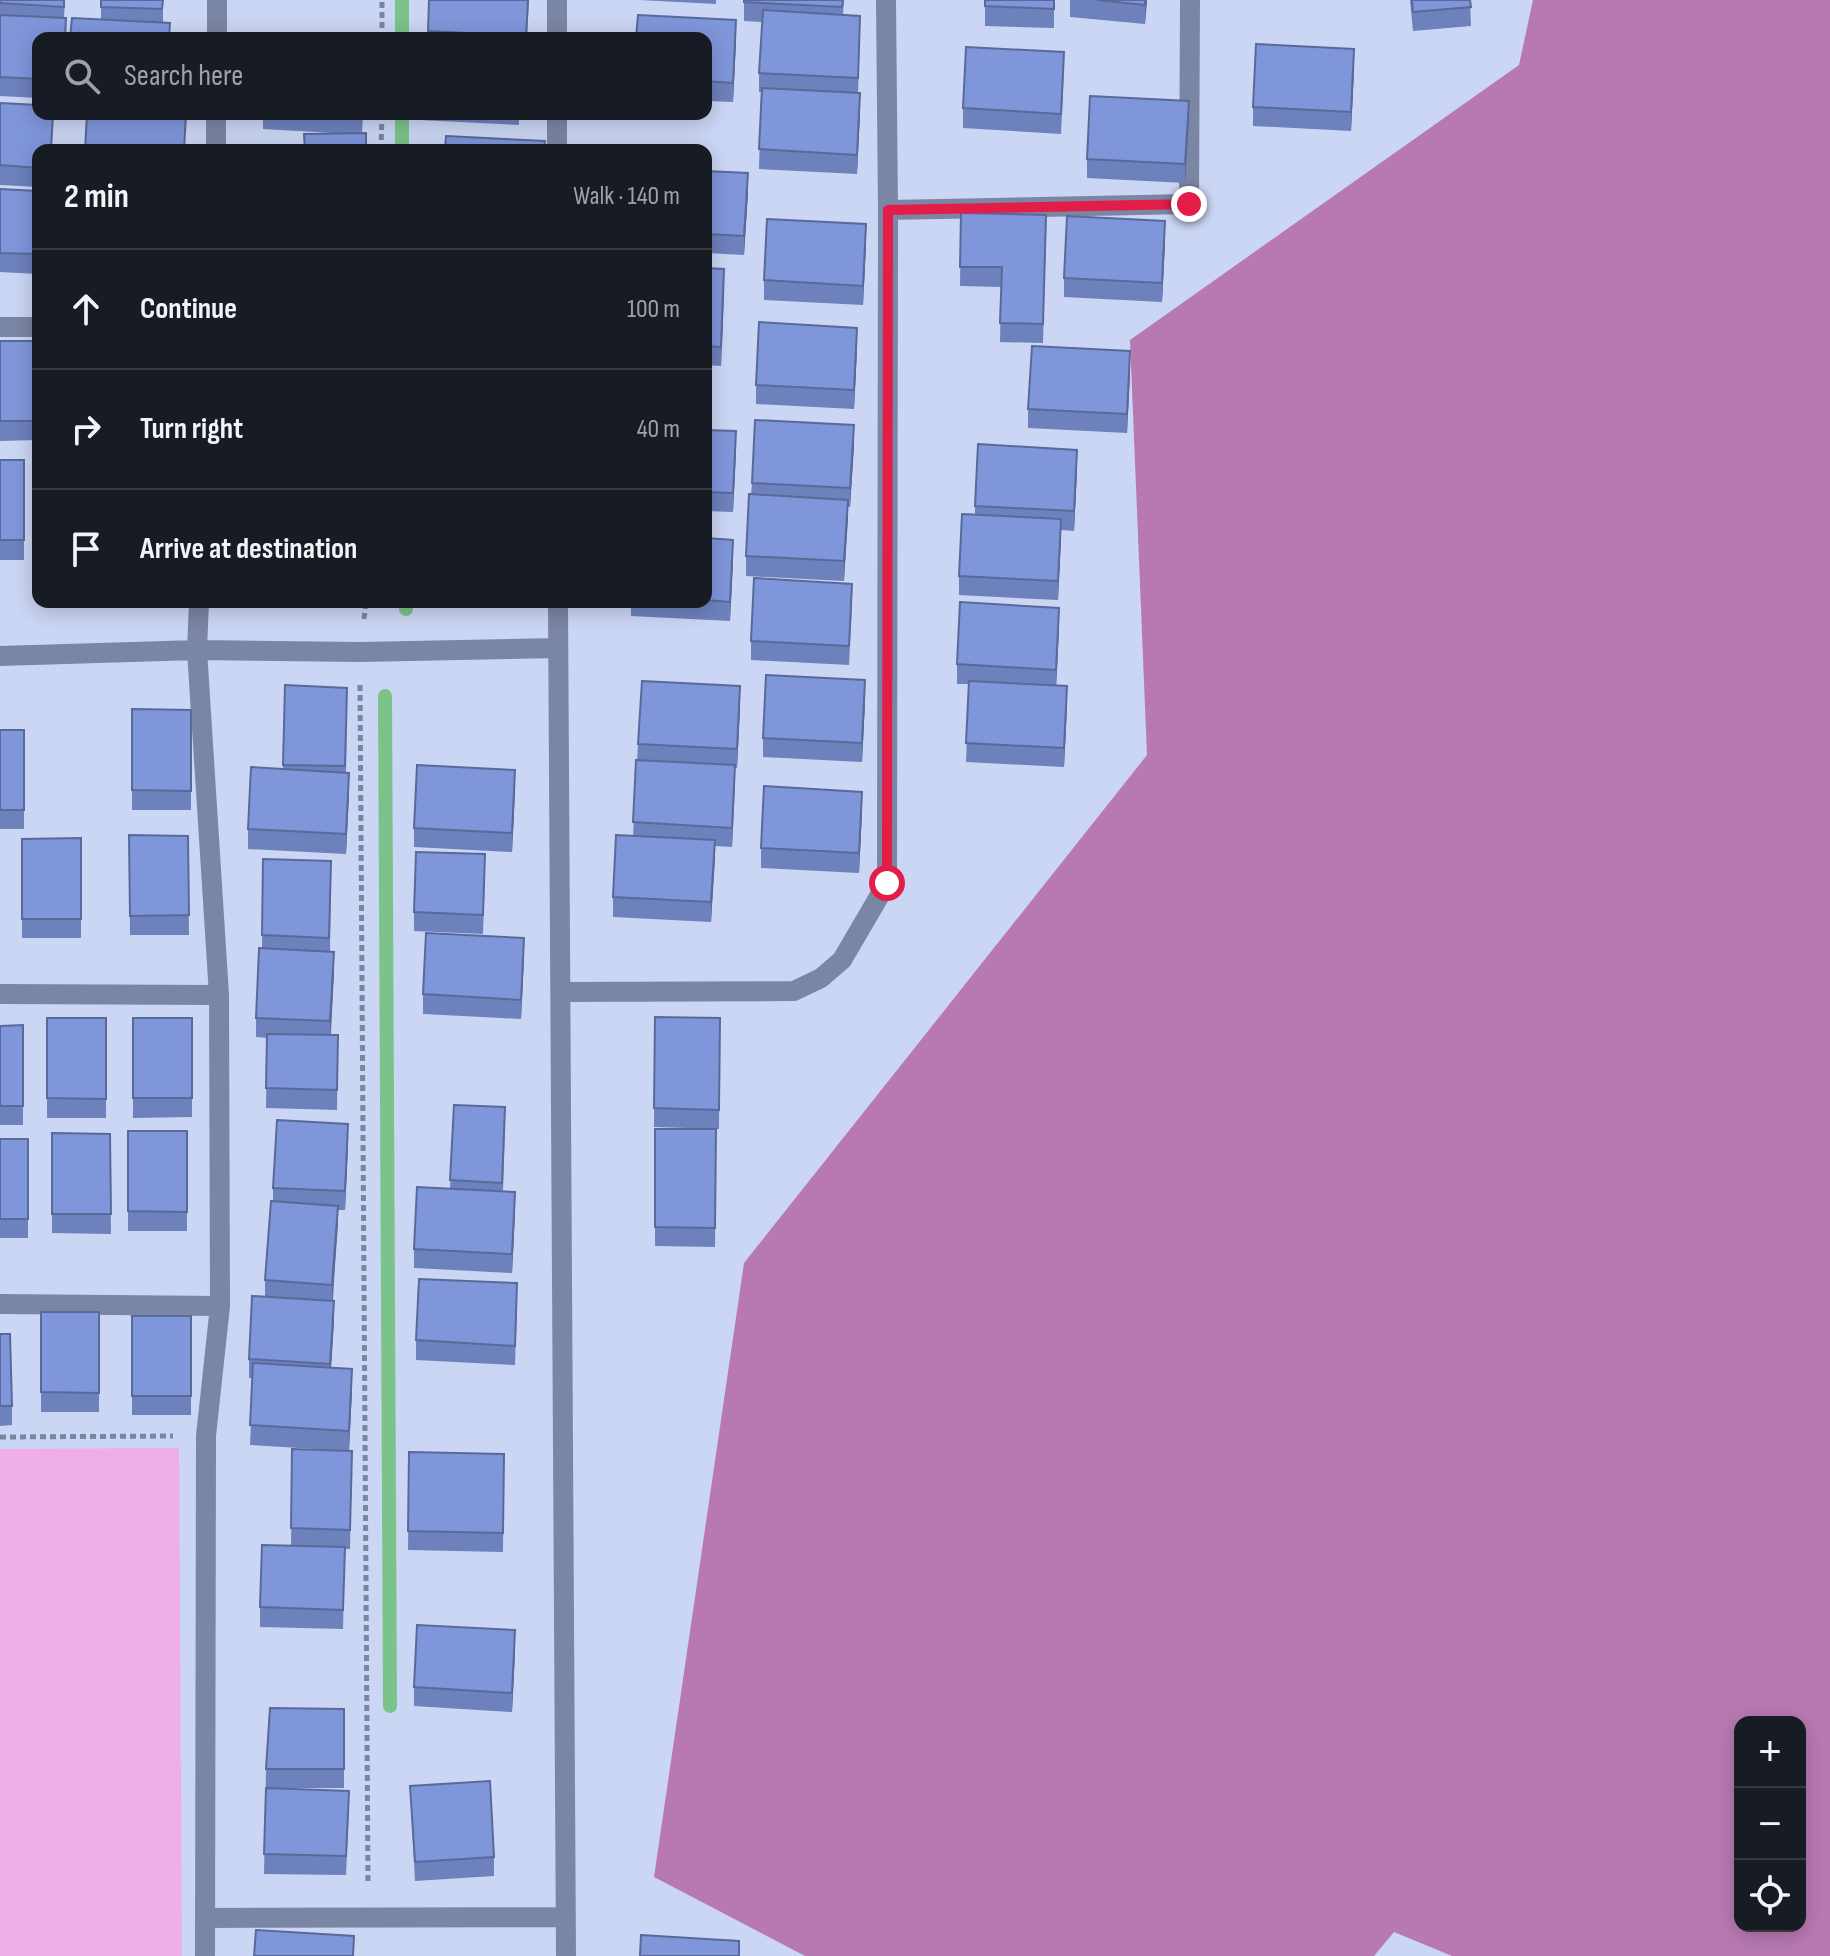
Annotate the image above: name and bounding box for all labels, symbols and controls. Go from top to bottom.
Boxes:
search box [32,32,712,120]
icon: search [60,54,104,98]
text: Search here [124,58,243,94]
text: 2 min [64,176,129,217]
text: Walk · 140 m [573,181,680,212]
route end [1171,186,1207,222]
icon: ahead [64,287,108,331]
text: Continue [140,291,237,327]
text: 100 m [627,294,680,325]
icon: right [64,407,108,451]
text: Turn right [140,411,243,447]
text: 40 m [637,414,680,445]
icon: arrive [64,527,108,571]
text: Arrive at destination [140,531,357,567]
route start [869,865,905,901]
map controls [1734,1716,1806,1932]
button: + [1734,1716,1806,1788]
button: − [1734,1788,1806,1860]
button: locate [1734,1860,1806,1932]

